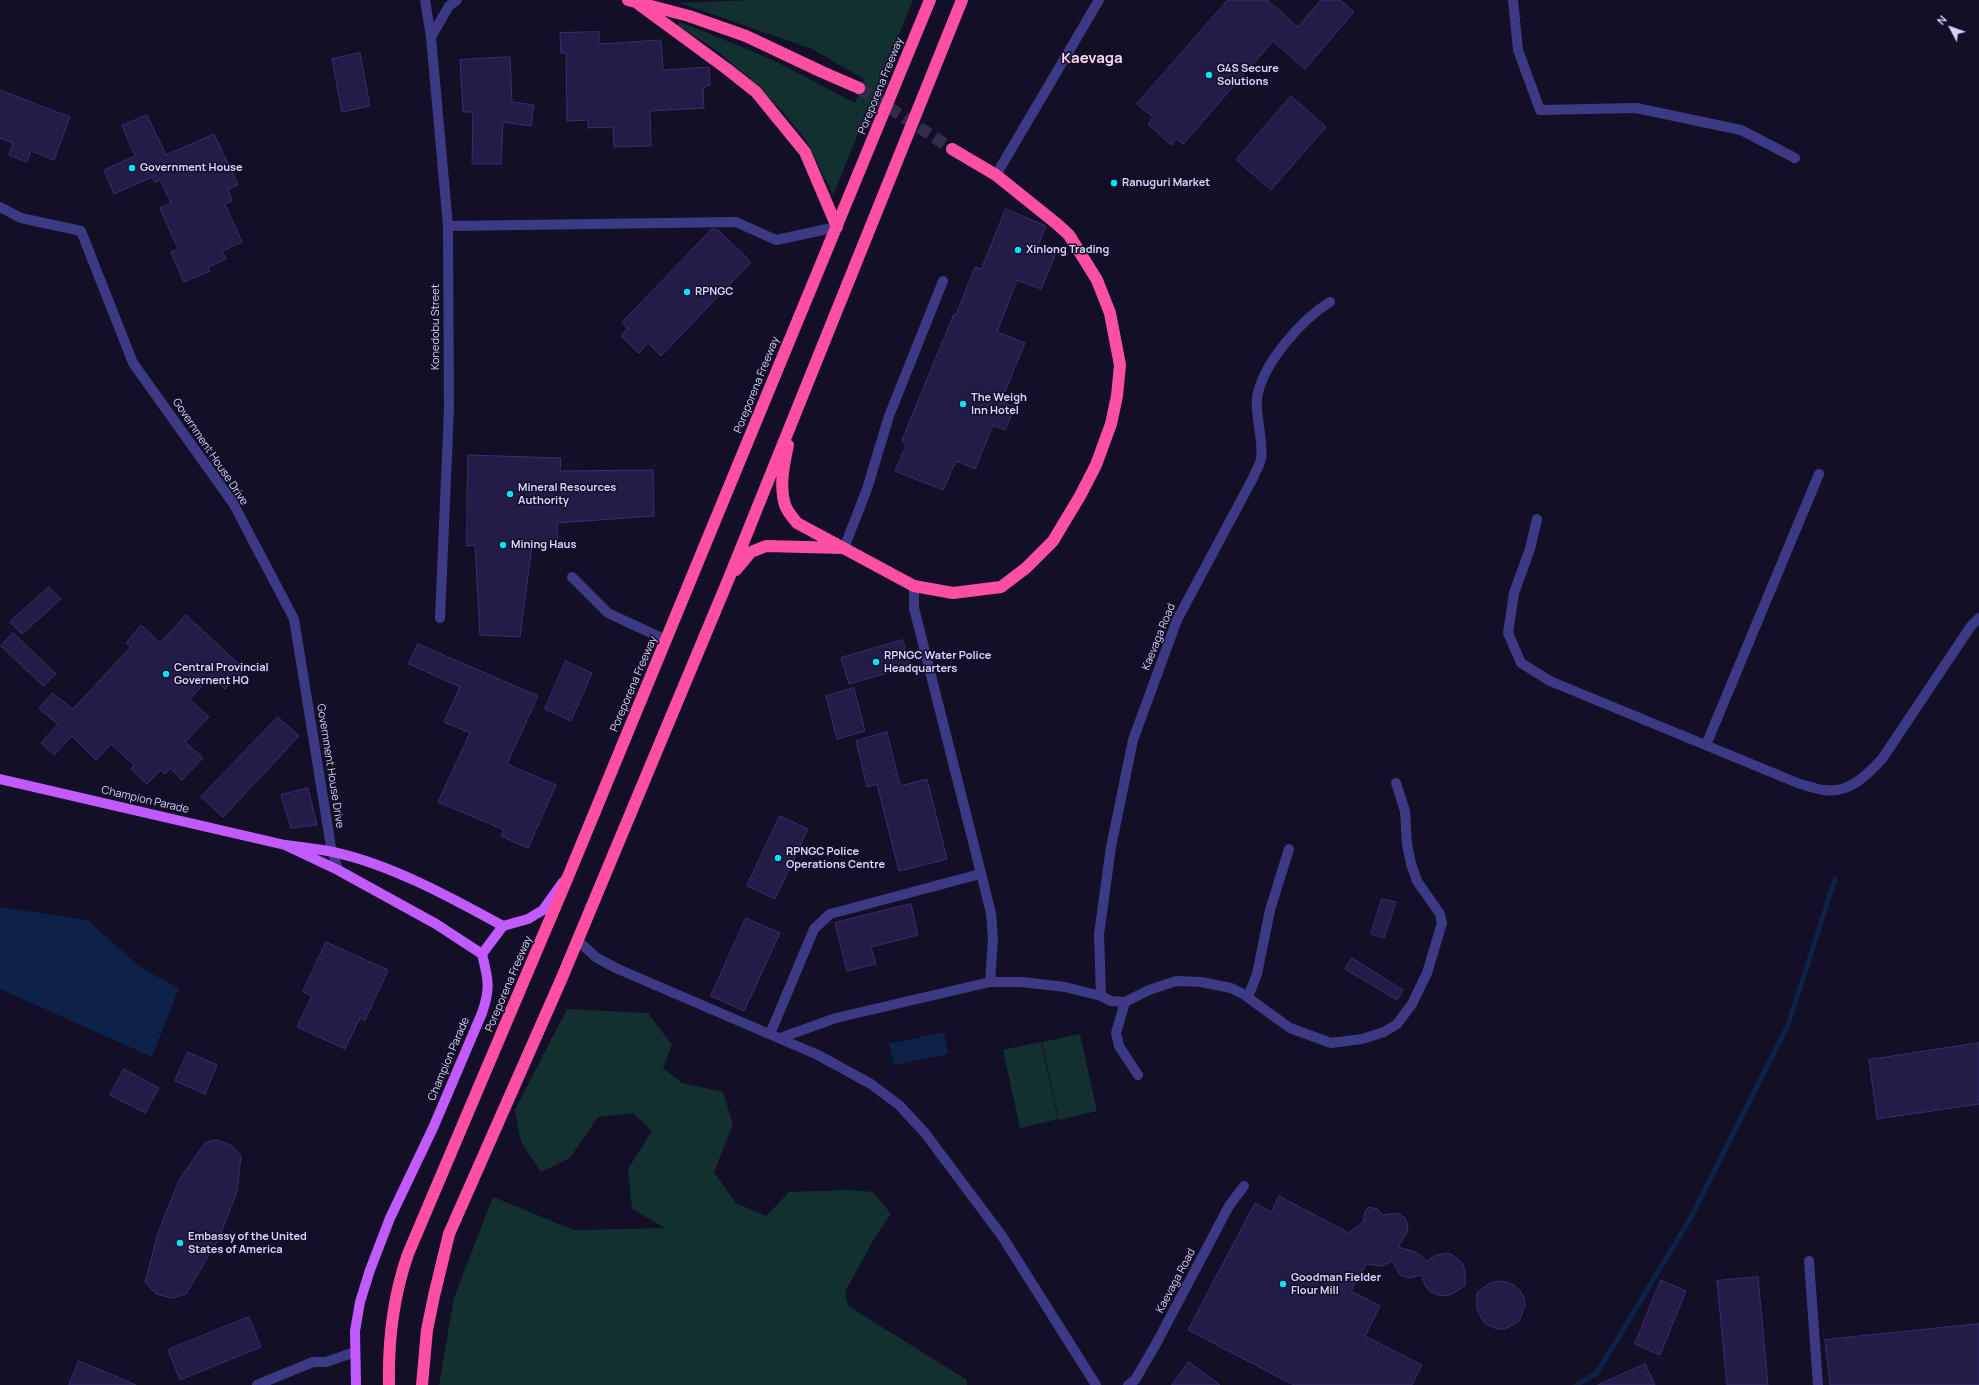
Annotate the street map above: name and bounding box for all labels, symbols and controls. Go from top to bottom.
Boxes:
north arrow [1931,8,1971,48]
text: N [1933,12,1950,28]
street label: Poreporena Freeway [856,36,906,136]
district label: Kaevaga [1061,50,1123,68]
place label: G4S Secure Solutions [1217,62,1279,88]
marker: G4S Secure Solutions [1204,70,1214,80]
place label: Government House [140,161,243,175]
marker: Government House [127,163,137,173]
place label: Ranuguri Market [1122,176,1210,190]
marker: Ranuguri Market [1109,178,1119,188]
place label: Xinlong Trading [1026,243,1109,257]
marker: Xinlong Trading [1013,245,1023,255]
street label: Konedobu Street [429,284,443,370]
place label: RPNGC [695,285,733,299]
marker: RPNGC [682,287,692,297]
street label: Poreporena Freeway [732,335,782,435]
place label: The Weigh Inn Hotel [971,391,1027,417]
street label: Government House Drive [169,396,251,508]
marker: The Weigh Inn Hotel [958,399,968,409]
place label: Mineral Resources Authority [518,481,616,507]
marker: Mineral Resources Authority [505,489,515,499]
place label: Mining Haus [511,538,576,552]
marker: Mining Haus [498,540,508,550]
street label: Kaevaga Road [1140,602,1178,672]
street label: Poreporena Freeway [608,634,660,734]
place label: RPNGC Water Police Headquarters [884,649,991,675]
marker: RPNGC Water Police Headquarters [871,657,881,667]
place label: Central Provincial Governent HQ [174,661,269,687]
marker: Central Provincial Governent HQ [161,669,171,679]
street label: Government House Drive [314,703,346,829]
street label: Champion Parade [100,784,190,816]
place label: RPNGC Police Operations Centre [786,845,885,871]
marker: RPNGC Police Operations Centre [773,853,783,863]
street label: Poreporena Freeway [483,934,535,1034]
street label: Champion Parade [425,1015,473,1103]
place label: Embassy of the United States of America [188,1230,307,1256]
marker: Embassy of the United States of America [175,1238,185,1248]
street label: Kaevaga Road [1153,1247,1199,1315]
place label: Goodman Fielder Flour Mill [1291,1271,1381,1297]
marker: Goodman Fielder Flour Mill [1278,1279,1288,1289]

